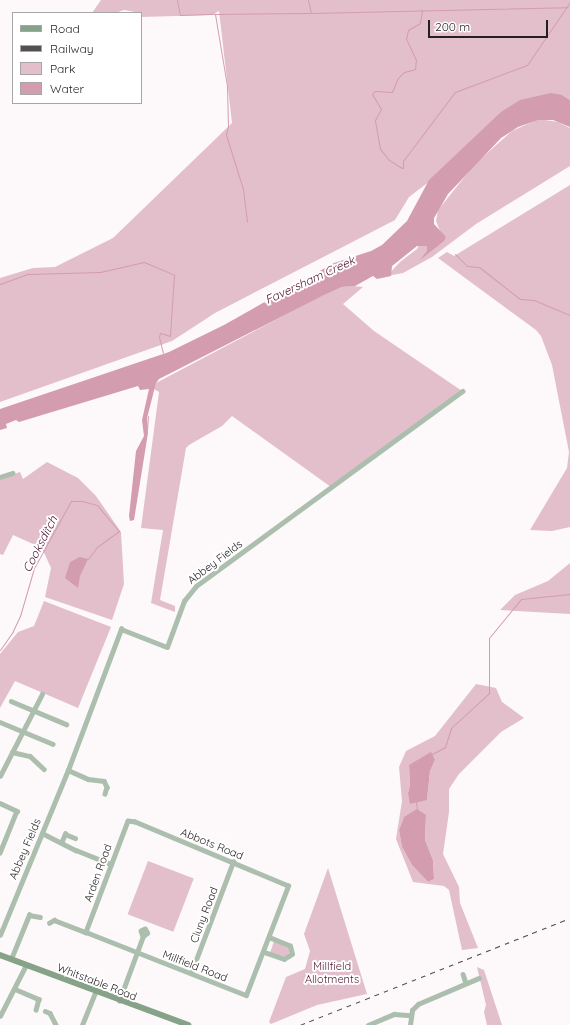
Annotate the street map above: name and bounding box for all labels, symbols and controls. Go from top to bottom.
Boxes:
legend [12,12,142,104]
scale bar [430,12,550,38]
text: 200 m [435,19,470,34]
text: Road [50,21,80,36]
text: Railway [50,41,94,56]
text: Park [50,61,75,76]
text: Water [50,81,84,96]
water label: Faversham Creek [263,253,357,307]
water label: Cooksditch [20,513,60,575]
street label: Abbey Fields [185,537,245,587]
street label: Abbey Fields [6,817,44,881]
street label: Abbots Road [179,825,245,863]
street label: Arden Road [81,842,115,904]
street label: Cluny Road [187,885,221,945]
street label: Millfield Road [161,948,229,984]
park label: Millfield Allotments [305,960,359,986]
street label: Whitstable Road [55,961,139,1003]

